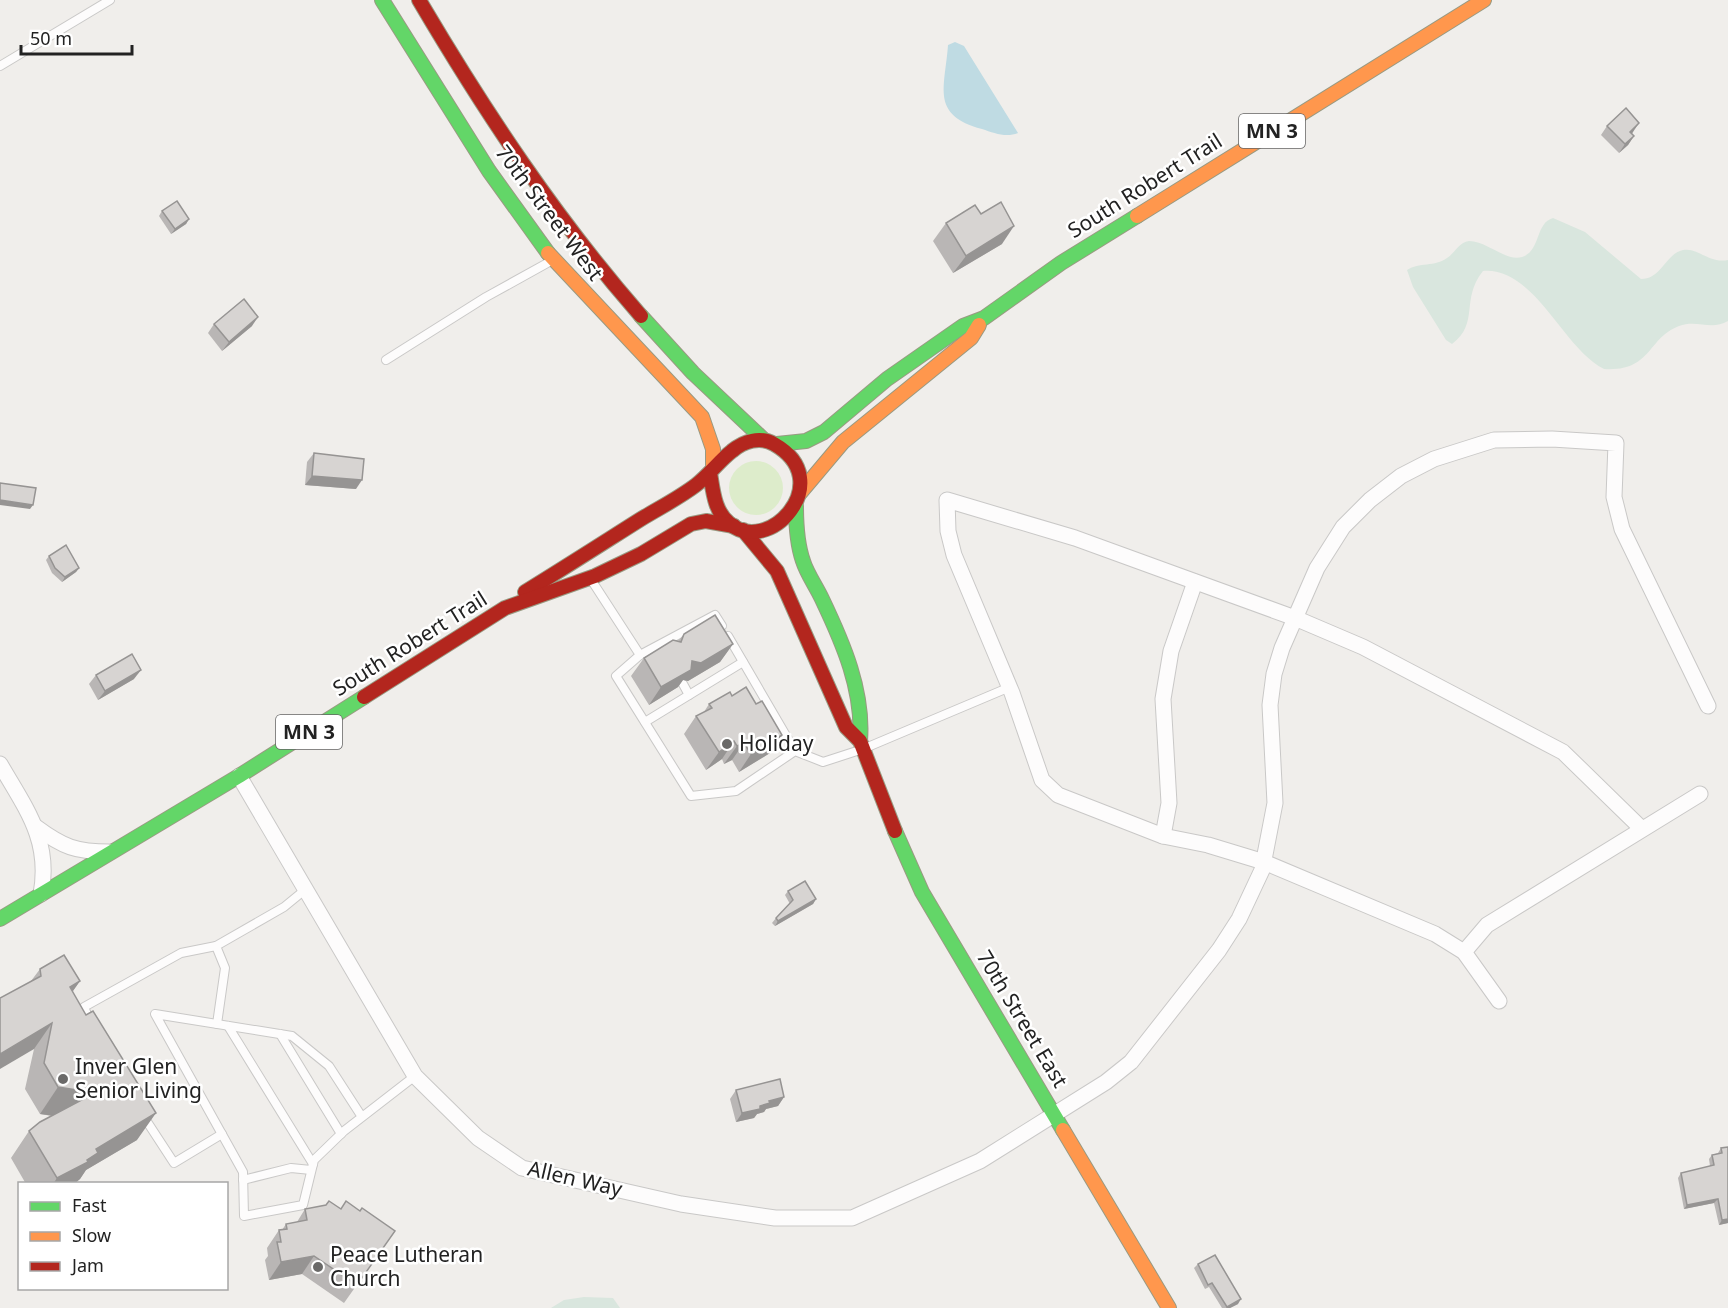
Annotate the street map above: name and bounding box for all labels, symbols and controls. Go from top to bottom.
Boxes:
scale bar [21,18,132,56]
text: 50 m [30,26,72,50]
road number: MN 3 [1239,114,1305,148]
street label: South Robert Trail [1062,126,1227,244]
street label: 70th Street West [490,139,610,286]
street label: South Robert Trail [327,584,492,702]
road number: MN 3 [276,715,342,749]
place label: Holiday [739,729,814,757]
marker: Holiday [720,737,734,751]
street label: 70th Street East [971,945,1075,1093]
place label: Inver Glen Senior Living [75,1052,202,1104]
marker: Inver Glen Senior Living [56,1072,70,1086]
street label: Allen Way [525,1154,625,1203]
legend [18,1182,228,1290]
text: Fast [72,1193,107,1217]
text: Slow [72,1223,111,1247]
place label: Peace Lutheran Church [330,1240,483,1292]
text: Jam [70,1253,104,1277]
marker: Peace Lutheran Church [311,1260,325,1274]

